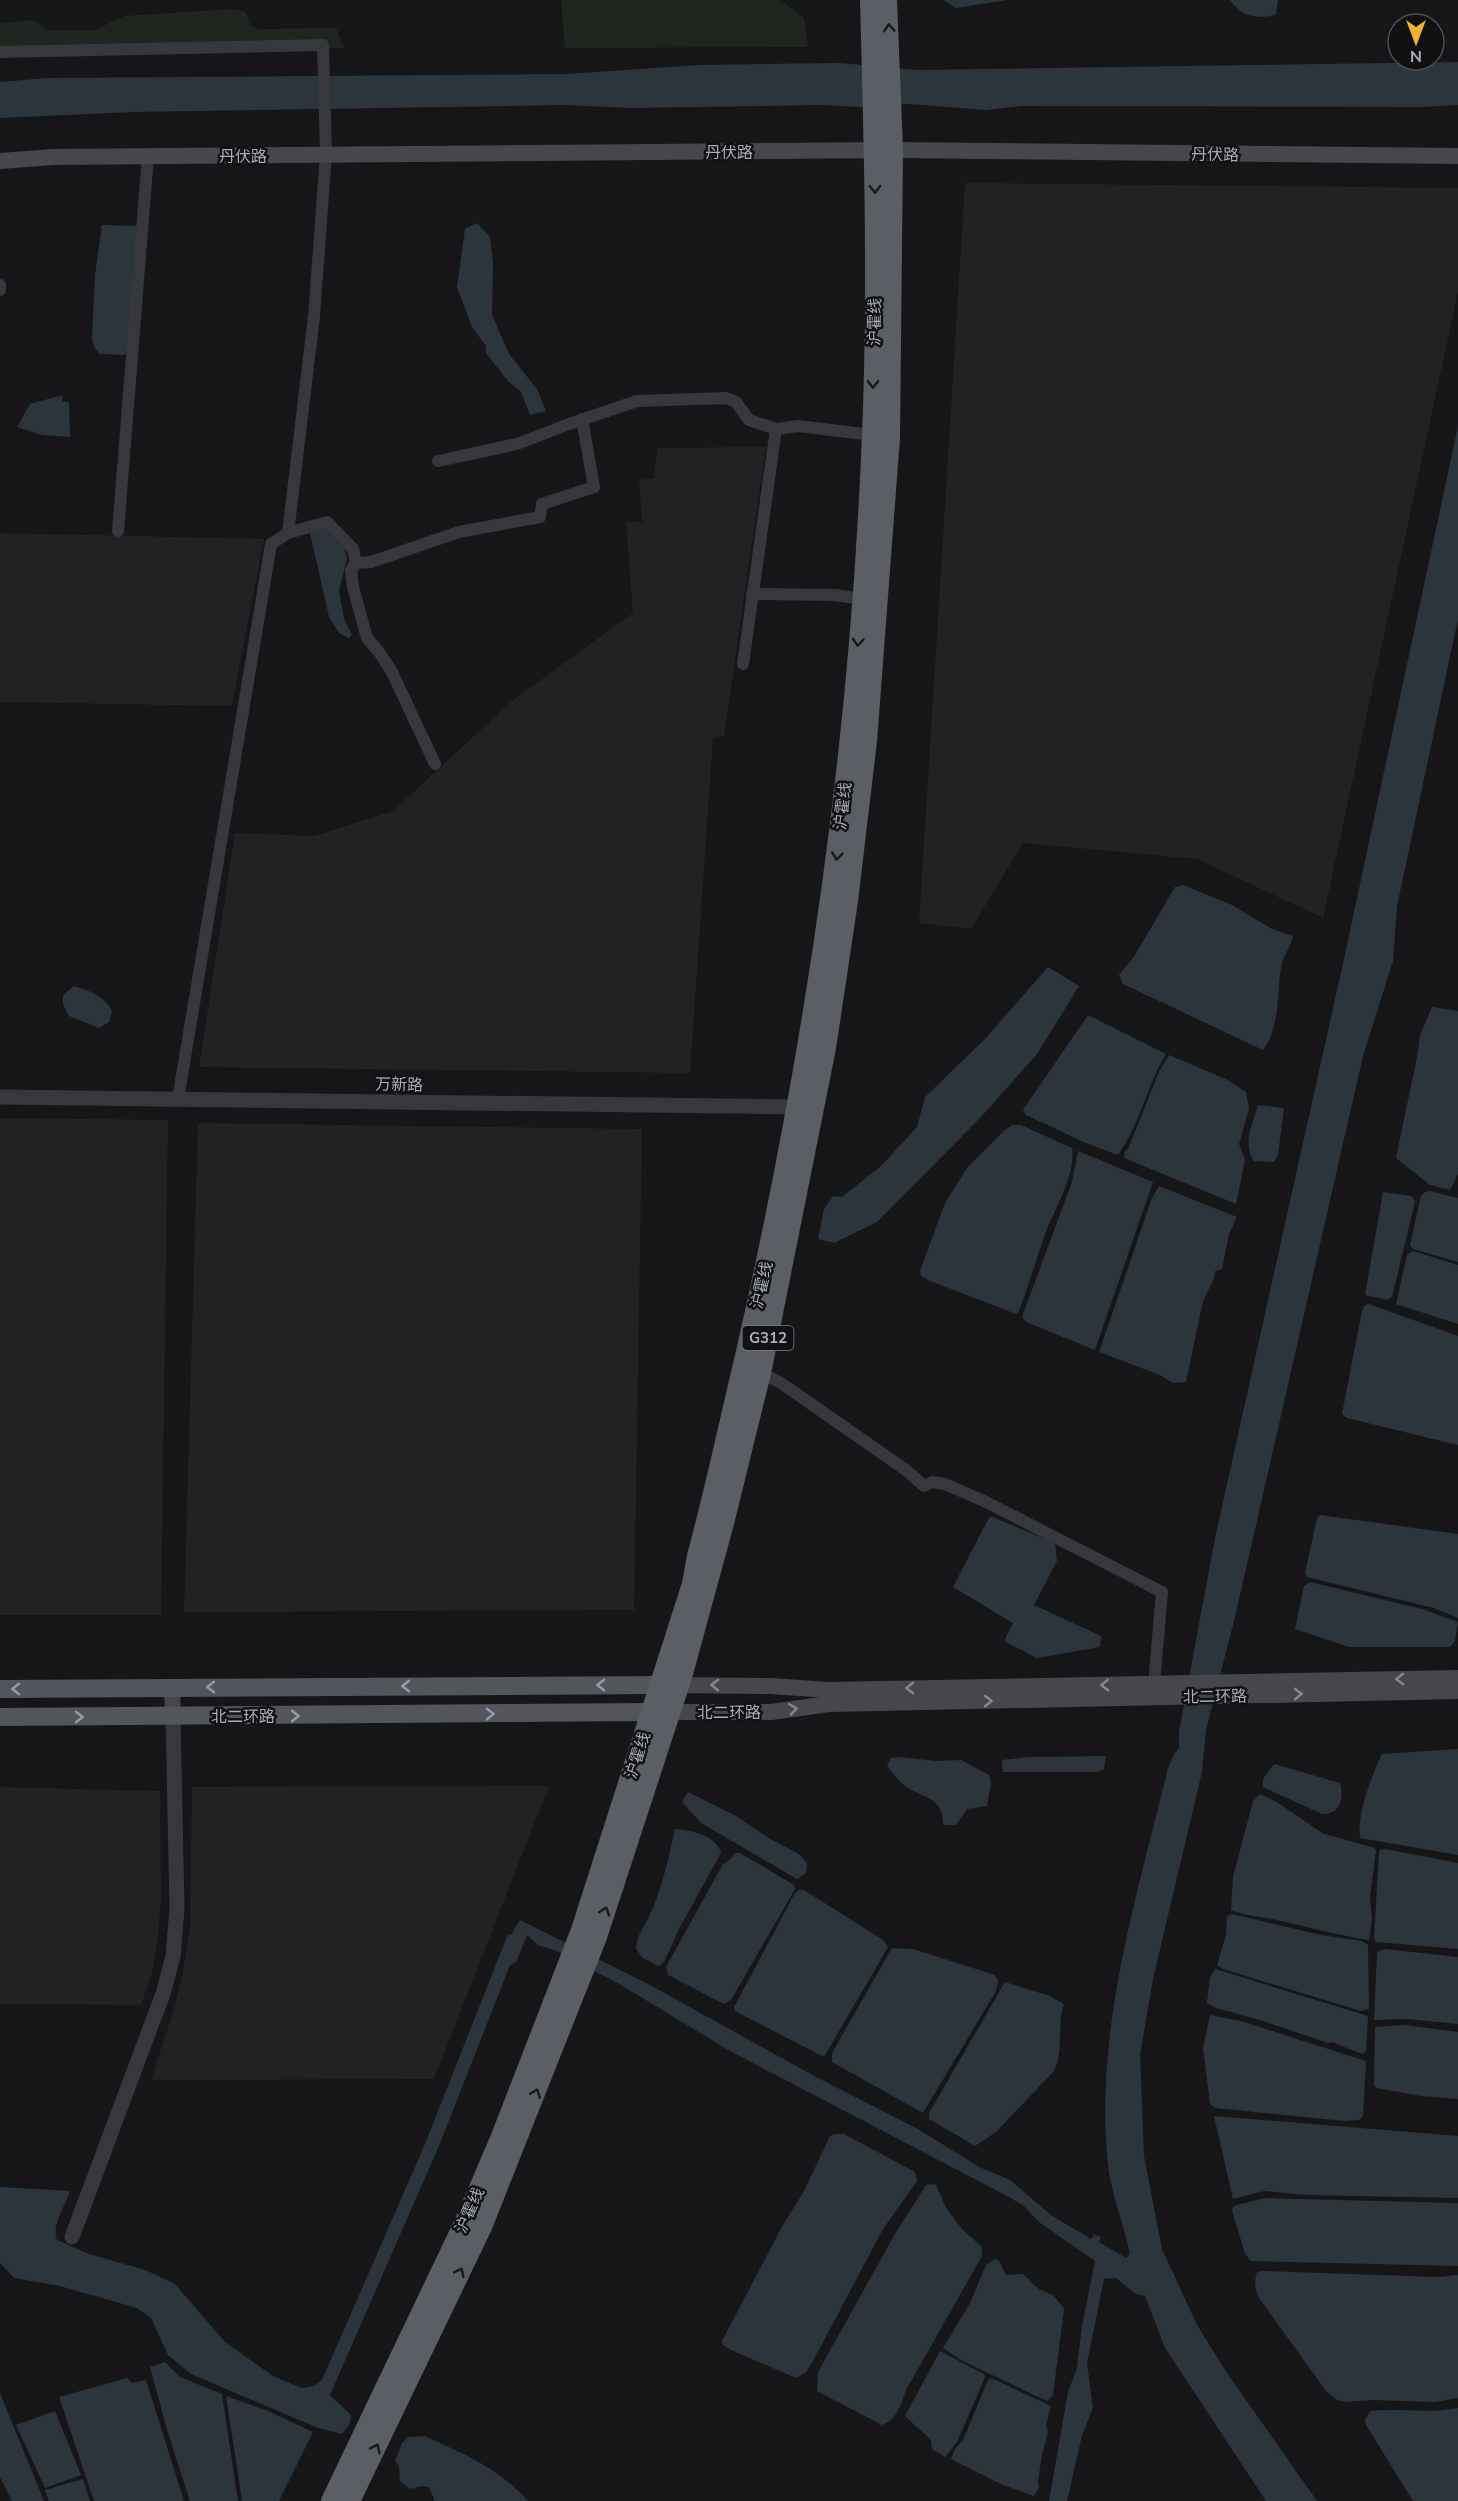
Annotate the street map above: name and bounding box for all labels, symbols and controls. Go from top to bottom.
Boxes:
north arrow [1386,12,1446,72]
one-way arrow [882,24,895,33]
text: N [1410,47,1422,67]
street label: 丹伏路 [705,142,753,162]
street label: 丹伏路 [1191,144,1239,164]
street label: 丹伏路 [219,146,267,166]
one-way arrow [869,185,881,194]
street label: 沪霍线 [864,298,884,346]
one-way arrow [867,380,879,389]
one-way arrow [852,637,865,646]
street label: 沪霍线 [829,781,855,831]
one-way arrow [831,852,843,861]
street label: 万新路 [375,1074,423,1094]
street label: 沪霍线 [746,1259,776,1311]
road number: G312 [742,1326,794,1350]
one-way arrow [1395,1673,1404,1685]
one-way arrow [596,1679,605,1691]
one-way arrow [711,1679,720,1692]
one-way arrow [1100,1679,1109,1691]
one-way arrow [401,1680,410,1692]
one-way arrow [206,1681,215,1693]
one-way arrow [905,1682,914,1695]
one-way arrow [11,1683,20,1695]
street label: 北二环路 [1183,1685,1247,1707]
one-way arrow [1293,1688,1302,1701]
one-way arrow [983,1695,992,1707]
street label: 北二环路 [697,1702,761,1722]
one-way arrow [789,1703,798,1715]
street label: 北二环路 [211,1706,275,1726]
one-way arrow [486,1708,495,1720]
one-way arrow [291,1709,300,1722]
one-way arrow [75,1710,84,1723]
street label: 沪霍线 [620,1729,654,1781]
one-way arrow [598,1906,611,1917]
one-way arrow [528,2088,541,2098]
street label: 沪霍线 [450,2184,488,2236]
one-way arrow [452,2268,464,2279]
one-way arrow [368,2444,380,2455]

